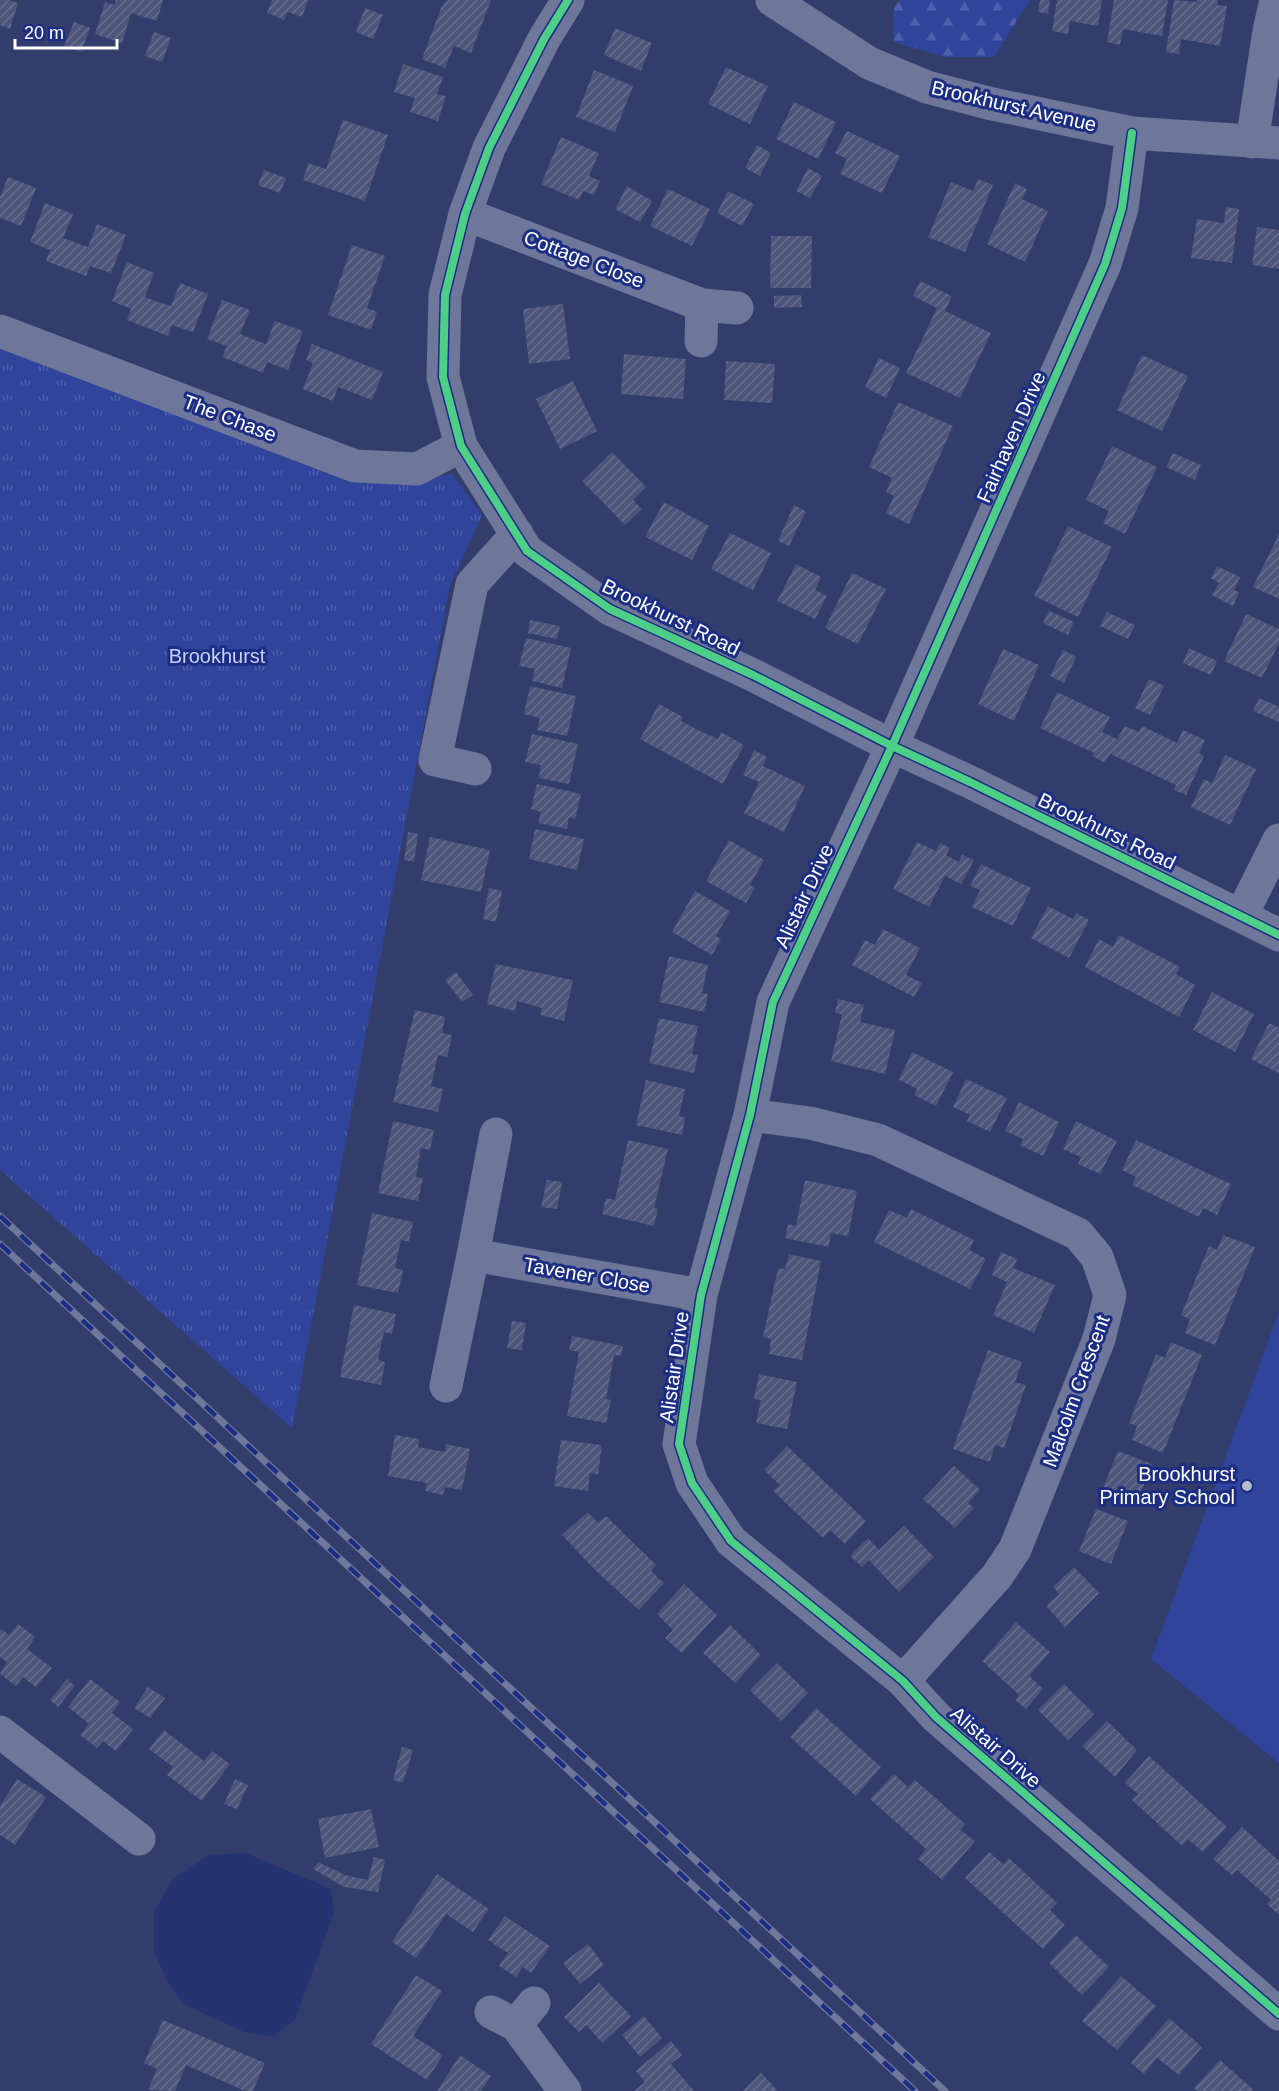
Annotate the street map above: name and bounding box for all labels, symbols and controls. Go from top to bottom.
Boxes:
scale bar [15,12,117,50]
text: 20 m [24,23,64,43]
street label: Brookhurst Avenue [929,76,1099,136]
street label: Cottage Close [521,226,647,292]
street label: Fairhaven Drive [972,368,1050,506]
street label: The Chase [180,390,280,446]
street label: Brookhurst Road [599,574,743,660]
park label: Brookhurst [169,645,266,667]
street label: Brookhurst Road [1035,788,1179,874]
street label: Alistair Drive [770,840,838,952]
street label: Tavener Close [522,1253,652,1297]
street label: Alistair Drive [655,1310,693,1424]
street label: Malcolm Crescent [1038,1312,1114,1470]
place label: Brookhurst Primary School [1099,1463,1235,1508]
marker: Brookhurst Primary School [1240,1479,1254,1493]
street label: Alistair Drive [946,1702,1046,1792]

